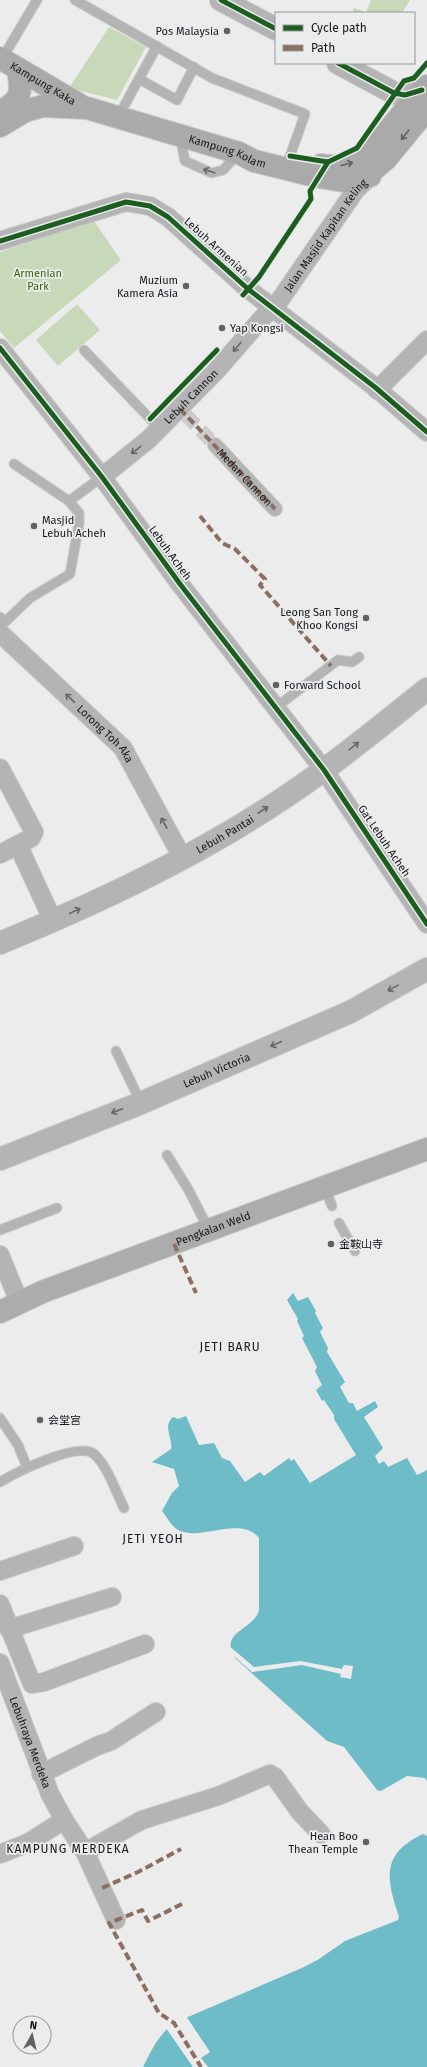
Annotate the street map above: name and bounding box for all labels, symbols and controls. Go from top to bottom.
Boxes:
legend [275,12,415,64]
text: Cycle path [311,21,367,35]
place label: Pos Malaysia [155,25,219,38]
marker: Pos Malaysia [222,26,232,36]
text: Path [311,41,335,55]
street label: Kampung Kaka [8,59,78,108]
one-way arrow [401,130,410,141]
street label: Kampung Kolam [187,132,267,170]
one-way arrow [340,160,353,167]
one-way arrow [202,167,215,174]
street label: Jalan Masjid Kapitan Keling [281,176,370,294]
street label: Lebuh Armenian [181,215,251,279]
park label: Armenian Park [14,267,62,293]
place label: Muzium Kamera Asia [117,274,178,300]
marker: Muzium Kamera Asia [181,281,191,291]
place label: Yap Kongsi [230,322,284,335]
marker: Yap Kongsi [217,323,227,333]
one-way arrow [232,342,241,353]
street label: Lebuh Cannon [161,367,220,427]
one-way arrow [130,446,141,454]
street label: Medan Cannon [214,446,275,509]
place label: Masjid Lebuh Acheh [42,514,106,540]
marker: Masjid Lebuh Acheh [29,521,39,531]
street label: Lebuh Acheh [146,523,194,583]
place label: Leong San Tong Khoo Kongsi [280,606,358,632]
marker: Leong San Tong Khoo Kongsi [361,613,371,623]
place label: Forward School [284,679,361,692]
marker: Forward School [271,680,281,690]
one-way arrow [65,693,75,703]
street label: Lorong Toh Aka [75,702,136,765]
one-way arrow [349,742,360,750]
street label: Gat Lebuh Acheh [355,803,413,879]
one-way arrow [257,806,268,814]
street label: Lebuh Pantai [194,812,256,856]
one-way arrow [159,817,167,829]
one-way arrow [68,907,80,914]
one-way arrow [387,985,399,993]
one-way arrow [270,1041,282,1048]
street label: Lebuh Victoria [181,1050,252,1090]
one-way arrow [112,1107,124,1115]
street label: Pengkalan Weld [174,1209,252,1248]
place label: 金鞍山寺 [339,1238,383,1251]
marker: 金鞍山寺 [326,1239,336,1249]
district label: JETI BARU [199,1340,261,1354]
place label: 会堂宫 [48,1414,81,1427]
marker: 会堂宫 [35,1415,45,1425]
district label: JETI YEOH [122,1532,184,1546]
street label: Lebuhraya Merdeka [7,1695,54,1790]
place label: Hean Boo Thean Temple [288,1830,358,1856]
marker: Hean Boo Thean Temple [361,1837,371,1847]
district label: KAMPUNG MERDEKA [6,1842,130,1856]
north arrow [12,2015,52,2055]
text: N [29,2019,38,2033]

